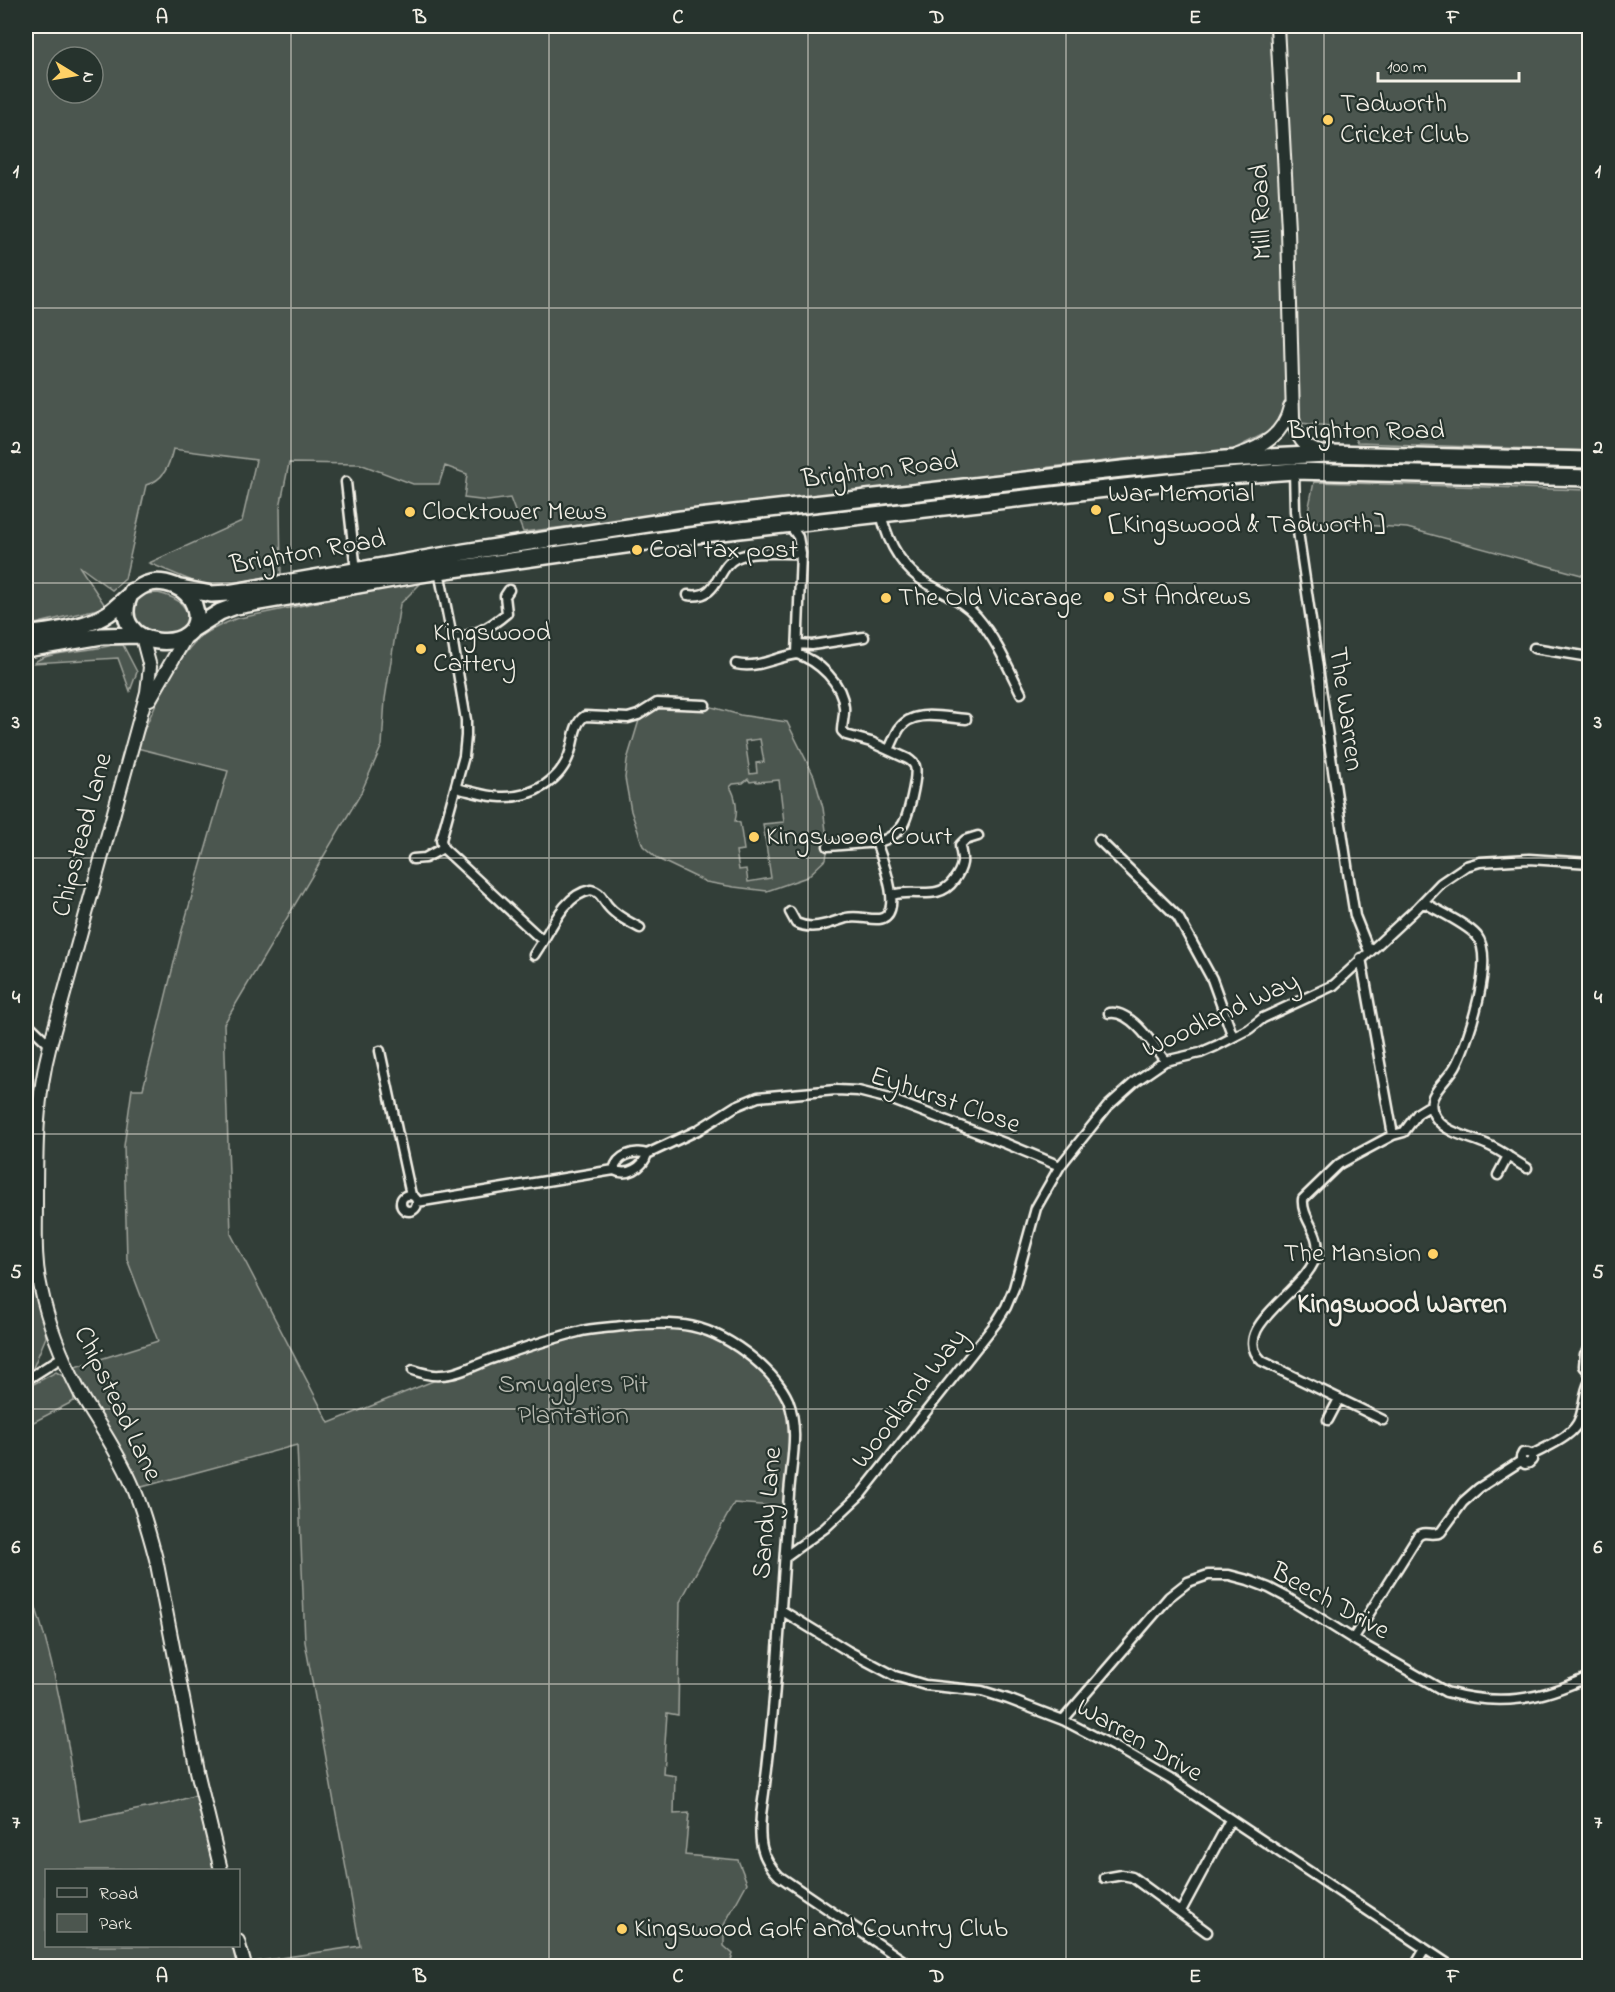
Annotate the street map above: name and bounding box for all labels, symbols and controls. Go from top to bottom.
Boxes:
text: A [156,4,168,33]
text: B [412,4,427,33]
text: C [673,4,684,33]
text: D [929,4,944,33]
text: E [1189,4,1201,33]
text: F [1446,4,1460,33]
north arrow [45,45,105,105]
scale bar [1378,45,1519,83]
text: 100 m [1387,55,1427,81]
text: N [75,70,101,85]
place label: Tadworth Cricket Club [1340,85,1469,155]
marker: Tadworth Cricket Club [1321,113,1335,127]
text: 1 [13,158,20,187]
text: 1 [1595,158,1602,187]
street label: Mill Road [1241,163,1283,261]
street label: Brighton Road [1286,412,1445,451]
text: 2 [10,434,21,463]
text: 2 [1592,434,1603,463]
street label: Brighton Road [799,442,960,500]
place label: War Memorial [Kingswood & Tadworth] [1108,475,1385,545]
place label: Clocktower Mews [422,493,607,532]
marker: War Memorial [Kingswood & Tadworth] [1089,503,1103,517]
marker: Clocktower Mews [403,505,417,519]
street label: Brighton Road [226,520,389,586]
place label: Coal tax post [649,531,798,570]
marker: Coal tax post [630,543,644,557]
place label: St Andrews [1121,578,1251,617]
place label: The Old Vicarage [898,579,1083,618]
marker: St Andrews [1102,590,1116,604]
marker: The Old Vicarage [879,591,893,605]
place label: Kingswood Cattery [433,614,551,684]
marker: Kingswood Cattery [414,642,428,656]
street label: The Warren [1317,644,1373,774]
text: 3 [11,709,20,738]
text: 3 [1593,709,1602,738]
street label: Chipstead Lane [42,748,124,921]
place label: Kingswood Court [766,818,952,857]
marker: Kingswood Court [747,830,761,844]
street label: Woodland Way [1136,963,1306,1069]
text: 4 [12,984,21,1013]
text: 4 [1594,984,1603,1013]
street label: Eyhurst Close [865,1057,1026,1145]
place label: The Mansion [1284,1235,1421,1274]
marker: The Mansion [1426,1247,1440,1261]
text: 5 [10,1259,22,1288]
text: 5 [1592,1259,1604,1288]
district label: Kingswood Warren [1297,1285,1507,1327]
street label: Chipstead Lane [63,1320,172,1489]
street label: Woodland Way [843,1320,977,1478]
park label: Smugglers Pit Plantation [498,1366,648,1436]
street label: Sandy Lane [743,1445,793,1581]
text: 6 [12,1534,21,1563]
text: 6 [1594,1534,1603,1563]
street label: Beech Drive [1263,1553,1397,1651]
street label: Warren Drive [1068,1689,1210,1794]
text: 7 [12,1809,21,1838]
text: 7 [1594,1809,1603,1838]
legend [45,1869,240,1947]
text: Road [99,1882,138,1908]
place label: Kingswood Golf and Country Club [634,1910,1008,1949]
text: Park [99,1912,132,1938]
marker: Kingswood Golf and Country Club [615,1922,629,1936]
text: A [156,1963,168,1992]
text: B [412,1963,427,1992]
text: C [673,1963,684,1992]
text: D [929,1963,944,1992]
text: E [1189,1963,1201,1992]
text: F [1446,1963,1460,1992]

